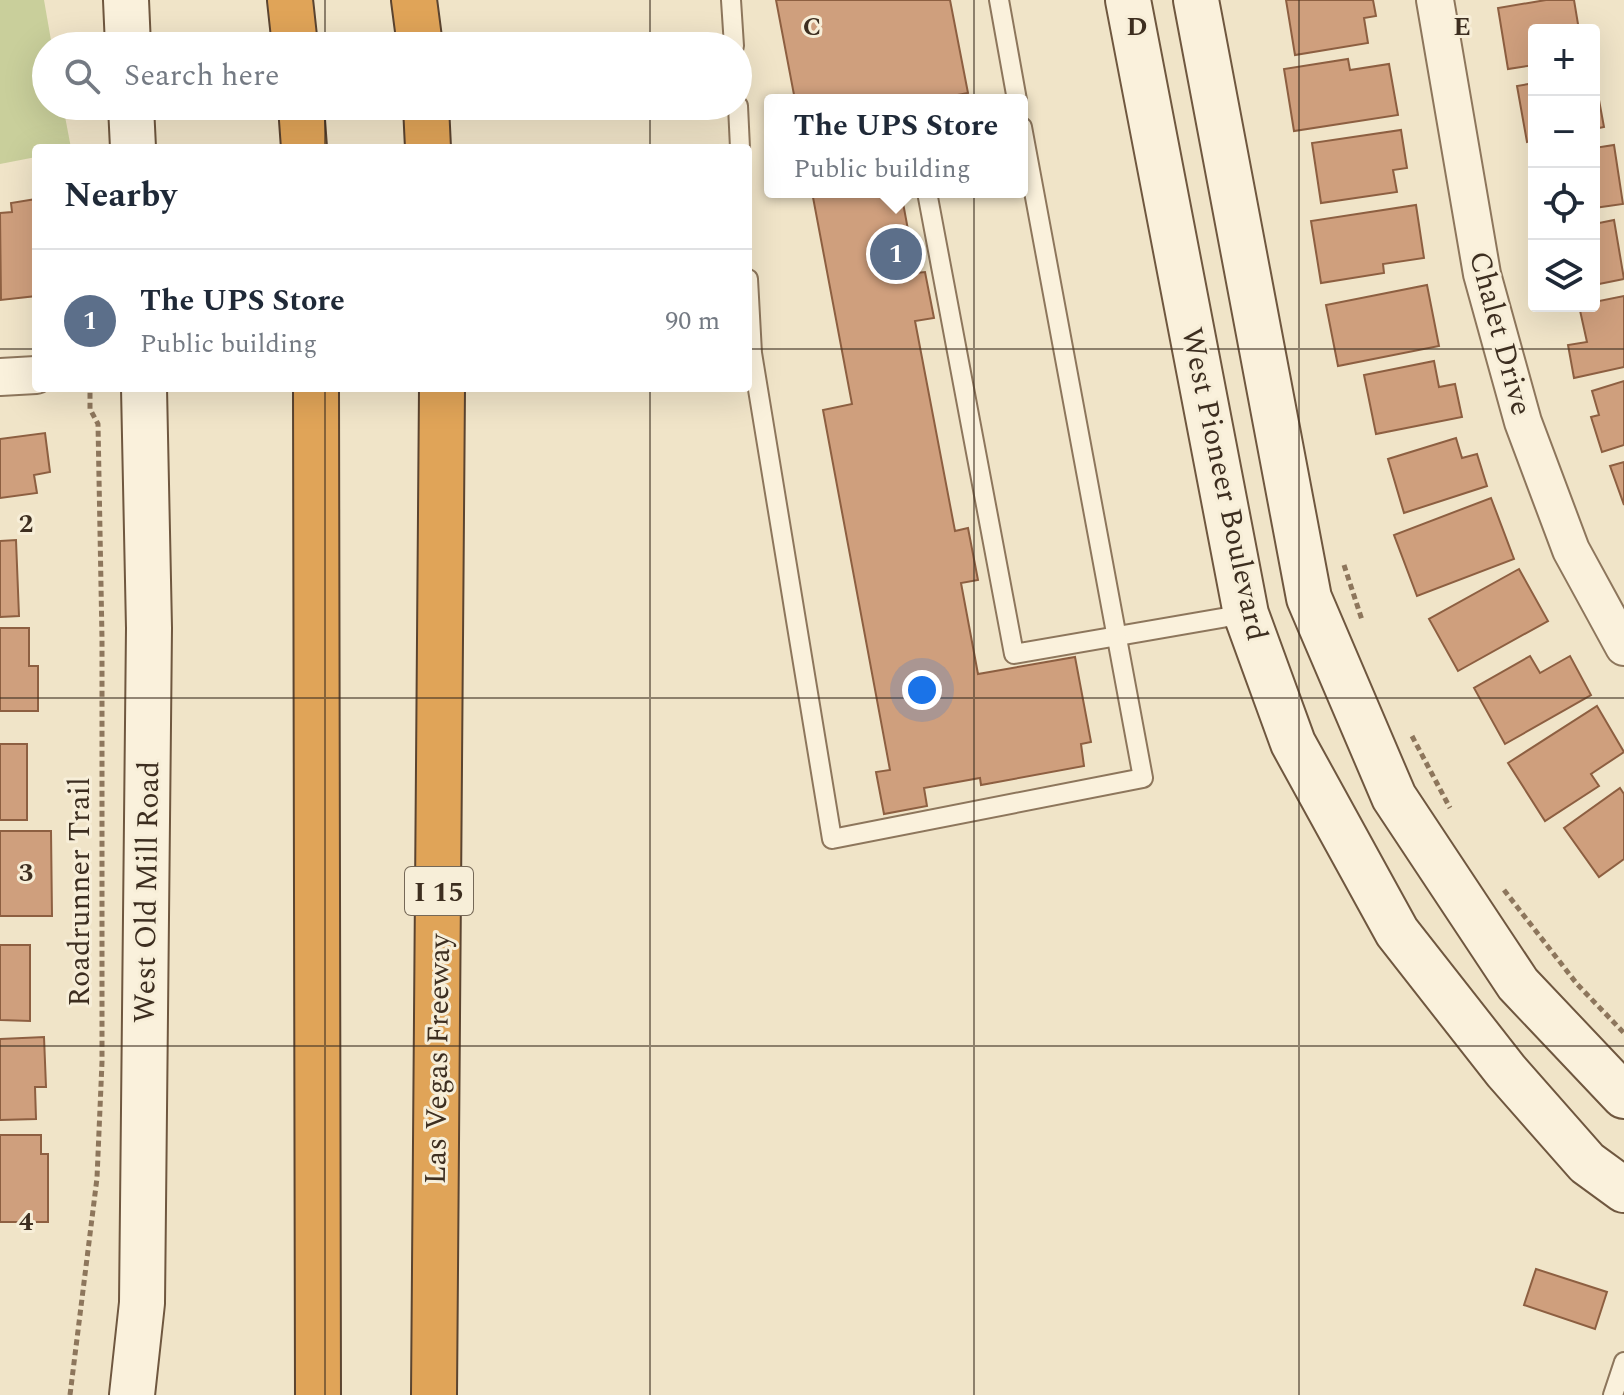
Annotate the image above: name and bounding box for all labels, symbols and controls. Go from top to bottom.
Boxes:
text: C [803,7,821,47]
text: D [1127,7,1147,47]
text: E [1453,7,1471,47]
map controls [1528,24,1600,312]
button: + [1528,24,1600,96]
search box [32,32,752,120]
text: Search here [124,53,280,99]
icon: search [60,54,104,98]
popup [764,94,1028,198]
button: − [1528,96,1600,168]
text: The UPS Store [794,103,999,149]
text: Public building [794,149,971,189]
button: locate [1528,168,1600,240]
text: Nearby [64,170,177,222]
pin: 1 [870,224,922,284]
button: layers [1528,240,1600,312]
street label: Chalet Drive [1456,246,1544,421]
text: The UPS Store [140,278,345,324]
text: 1 [83,301,97,341]
text: 90 m [665,301,720,341]
street label: West Pioneer Boulevard [1168,323,1280,645]
text: Public building [140,324,317,364]
text: 2 [19,504,33,544]
your location [902,670,942,710]
street label: West Old Mill Road [122,760,172,1024]
street label: Roadrunner Trail [57,777,103,1007]
text: 3 [19,853,33,893]
road number: I 15 [405,867,473,915]
street label: Las Vegas Freeway [413,932,463,1185]
text: 4 [19,1202,34,1242]

